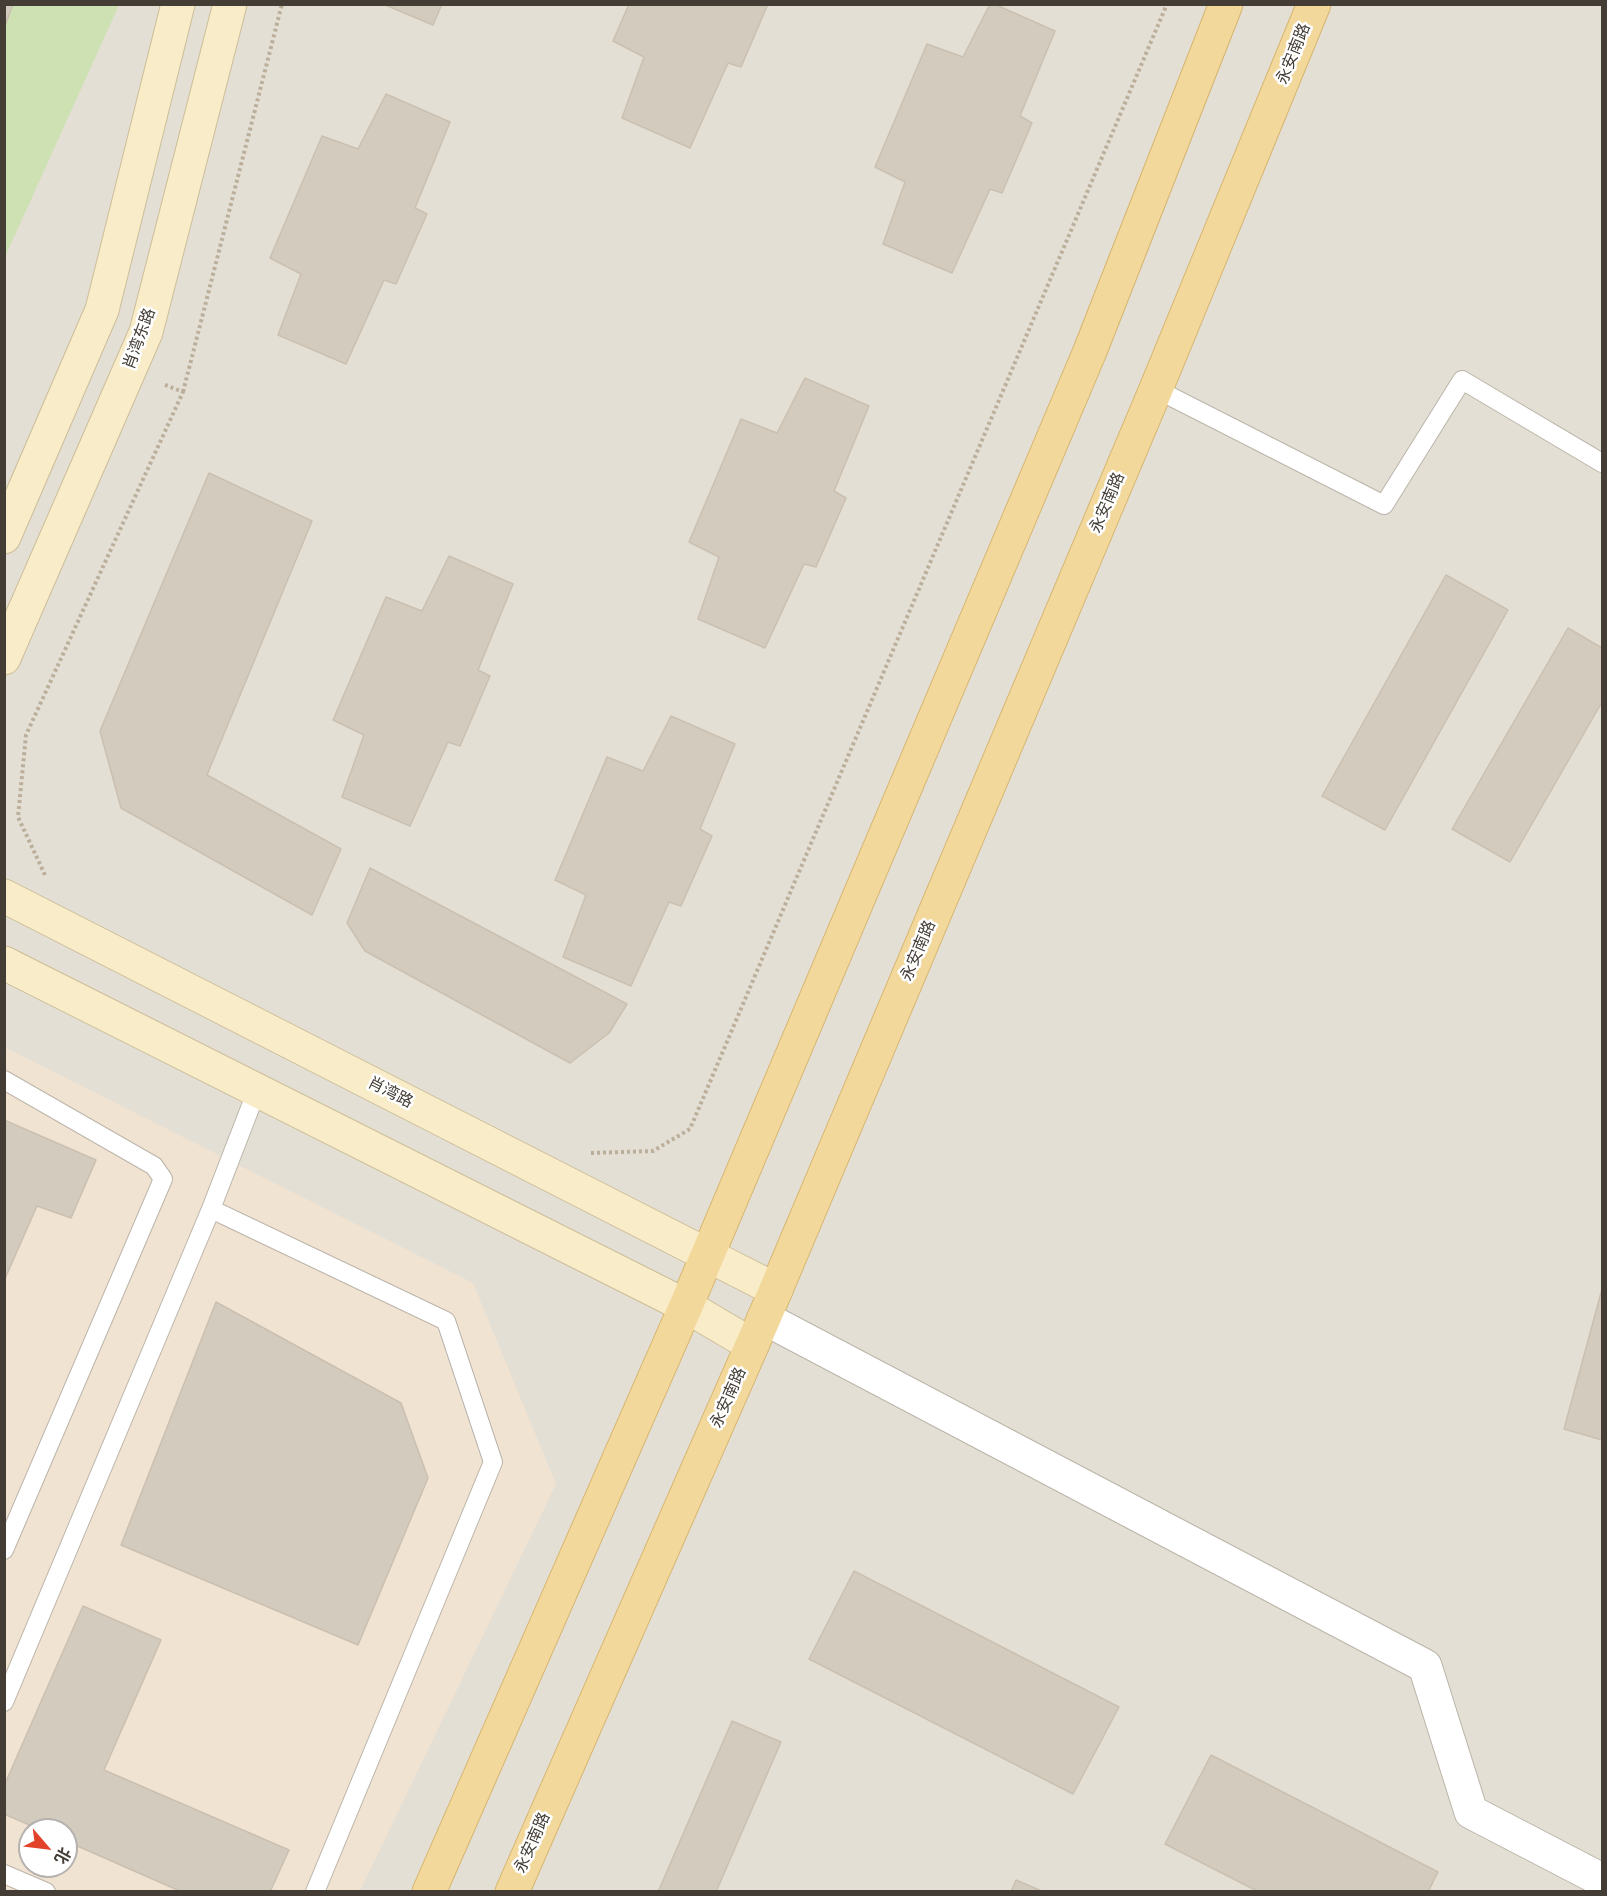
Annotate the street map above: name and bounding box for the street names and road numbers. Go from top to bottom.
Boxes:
street label: 永安南路 [1273,21,1315,87]
street label: 肖湾东路 [120,306,160,372]
street label: 永安南路 [1087,470,1129,536]
street label: 永安南路 [898,918,940,984]
street label: 肖湾路 [364,1074,416,1112]
street label: 永安南路 [707,1365,751,1431]
street label: 永安南路 [511,1810,555,1876]

